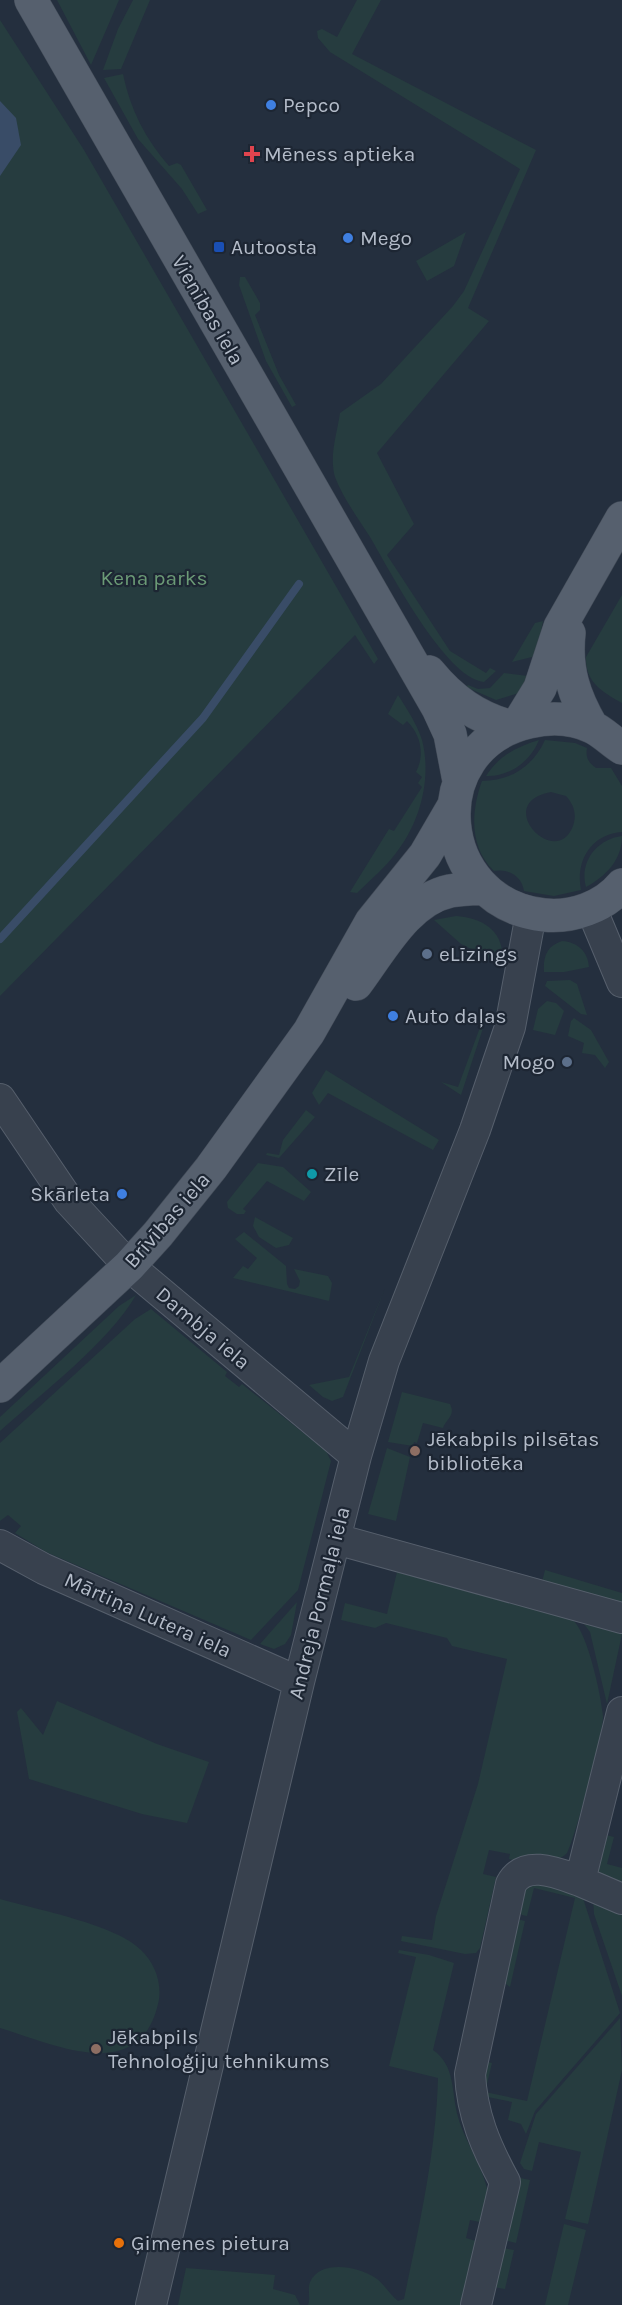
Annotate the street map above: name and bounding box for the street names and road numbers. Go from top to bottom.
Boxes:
street label: Vienības iela [167,251,249,369]
street label: Brīvības iela [119,1168,215,1272]
street label: Dambja iela [151,1282,255,1374]
street label: Andreja Pormaļa iela [283,1504,355,1702]
street label: Mārtiņa Lutera iela [61,1567,235,1663]

